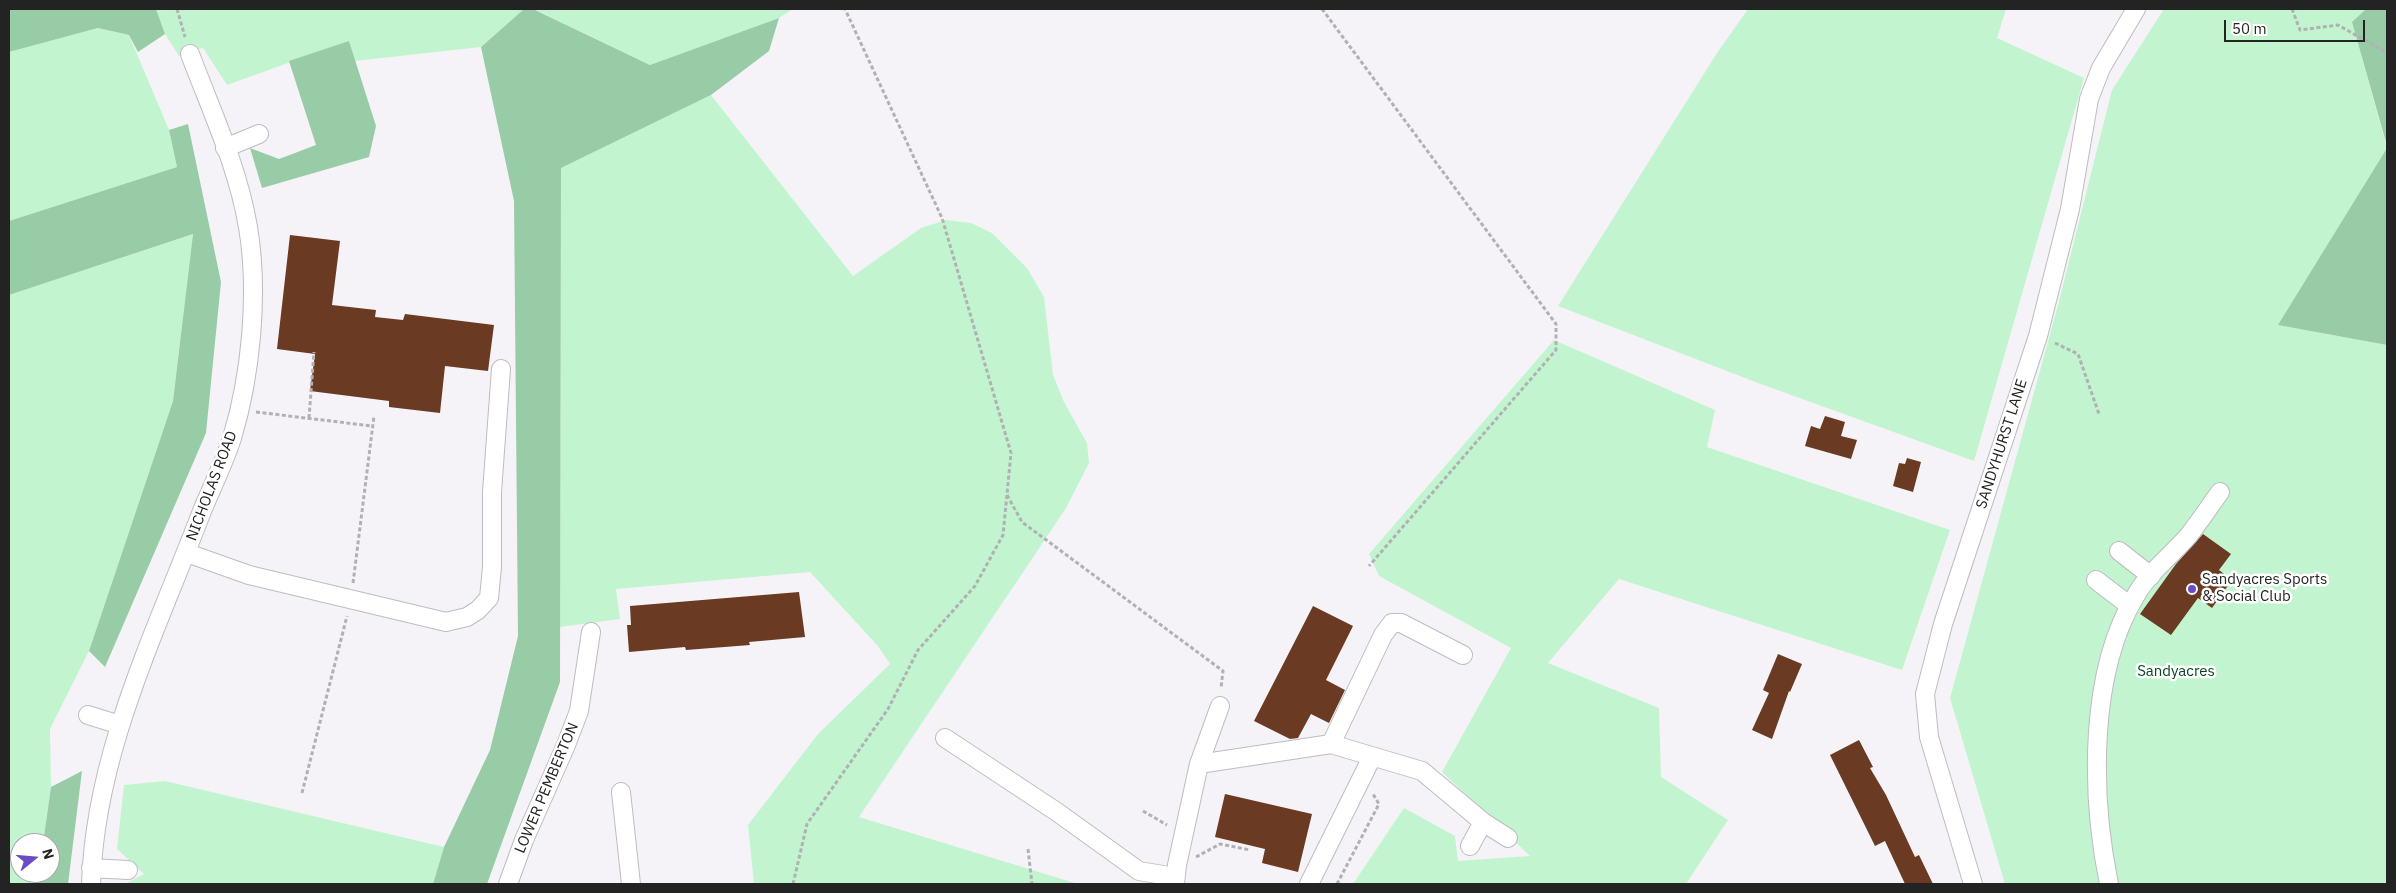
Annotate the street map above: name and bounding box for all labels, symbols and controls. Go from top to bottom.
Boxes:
scale bar [2226,10,2367,42]
text: 50 m [2232,19,2267,38]
street label: SANDYHURST LANE [1973,377,2031,511]
street label: NICHOLAS ROAD [183,428,241,544]
place label: Sandyacres Sports & Social Club [2202,571,2327,606]
marker: Sandyacres Sports & Social Club [2186,583,2198,595]
park label: Sandyacres [2137,663,2215,681]
street label: LOWER PEMBERTON [511,720,583,856]
north arrow [10,833,60,883]
text: N [38,846,58,861]

